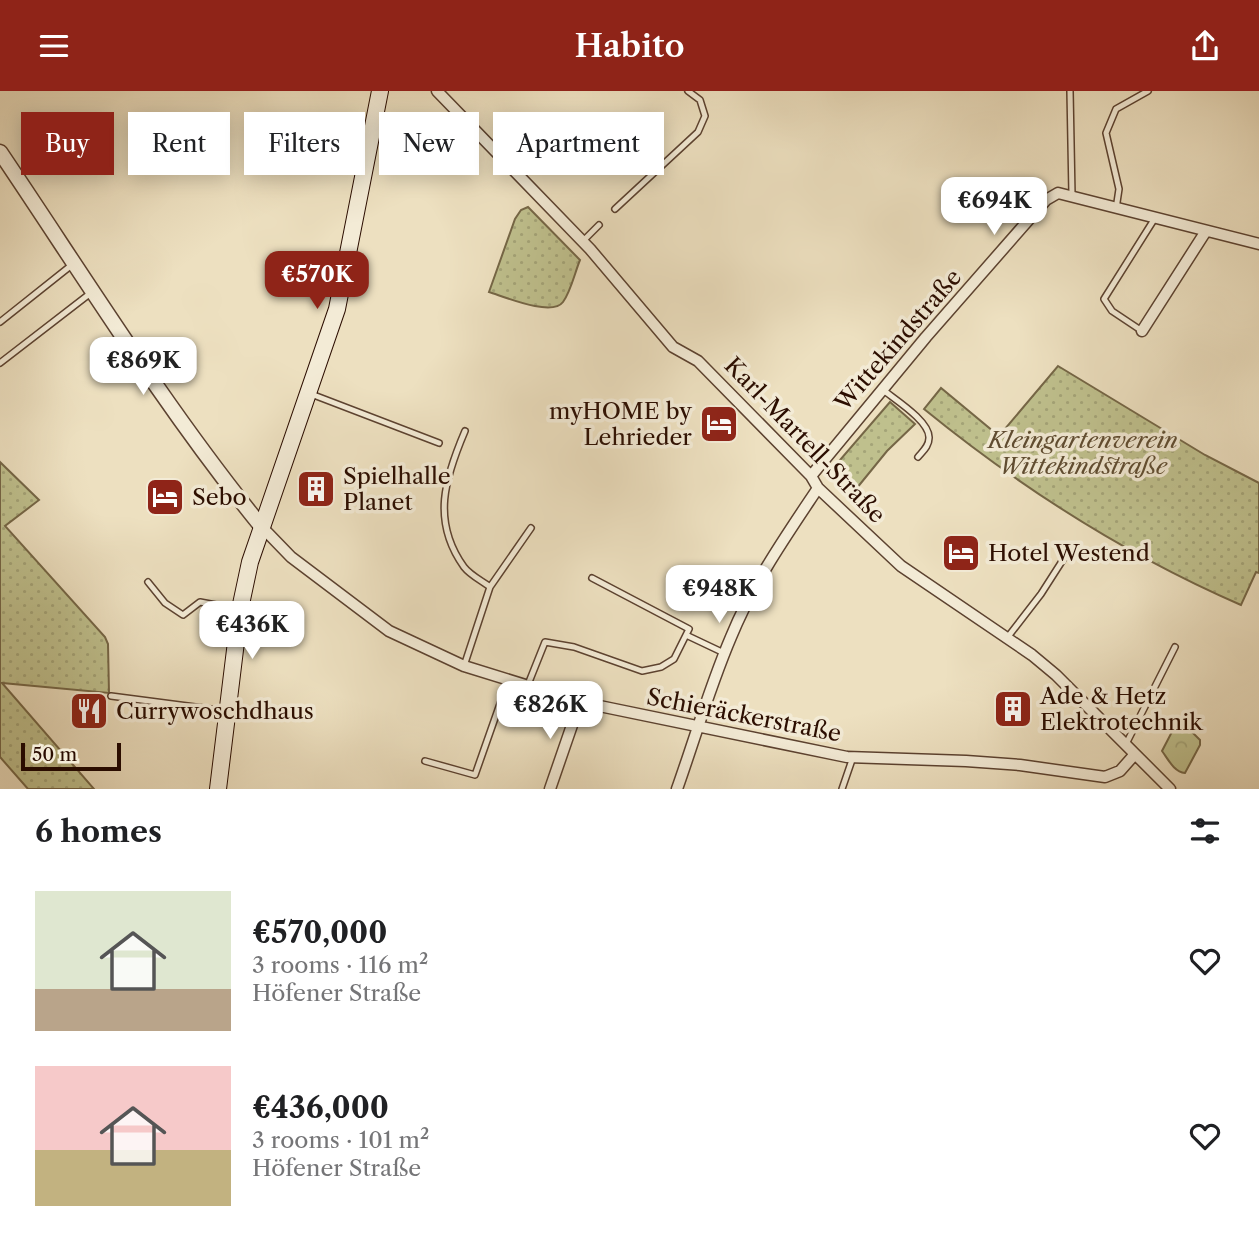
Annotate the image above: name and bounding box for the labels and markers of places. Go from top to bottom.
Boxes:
pin: €694K [945,177,1043,237]
pin: €570K [268,251,366,311]
pin: €869K [94,337,192,397]
place label: myHOME by Lehrieder [549,397,692,451]
hotel icon: myHOME by Lehrieder [698,403,740,445]
place label: Spielhalle Planet [343,462,451,516]
building icon: Spielhalle Planet [295,468,337,510]
hotel icon: Sebo [144,476,186,518]
place label: Sebo [192,483,247,511]
hotel icon: Hotel Westend [940,532,982,574]
place label: Hotel Westend [988,539,1150,567]
pin: €948K [670,566,768,625]
pin: €436K [203,601,301,661]
pin: €826K [501,681,599,741]
place label: Ade & Hetz Elektrotechnik [1039,682,1204,736]
building icon: Ade & Hetz Elektrotechnik [992,688,1034,730]
restaurant icon: Currywoschdhaus [68,690,110,732]
place label: Currywoschdhaus [116,697,314,725]

